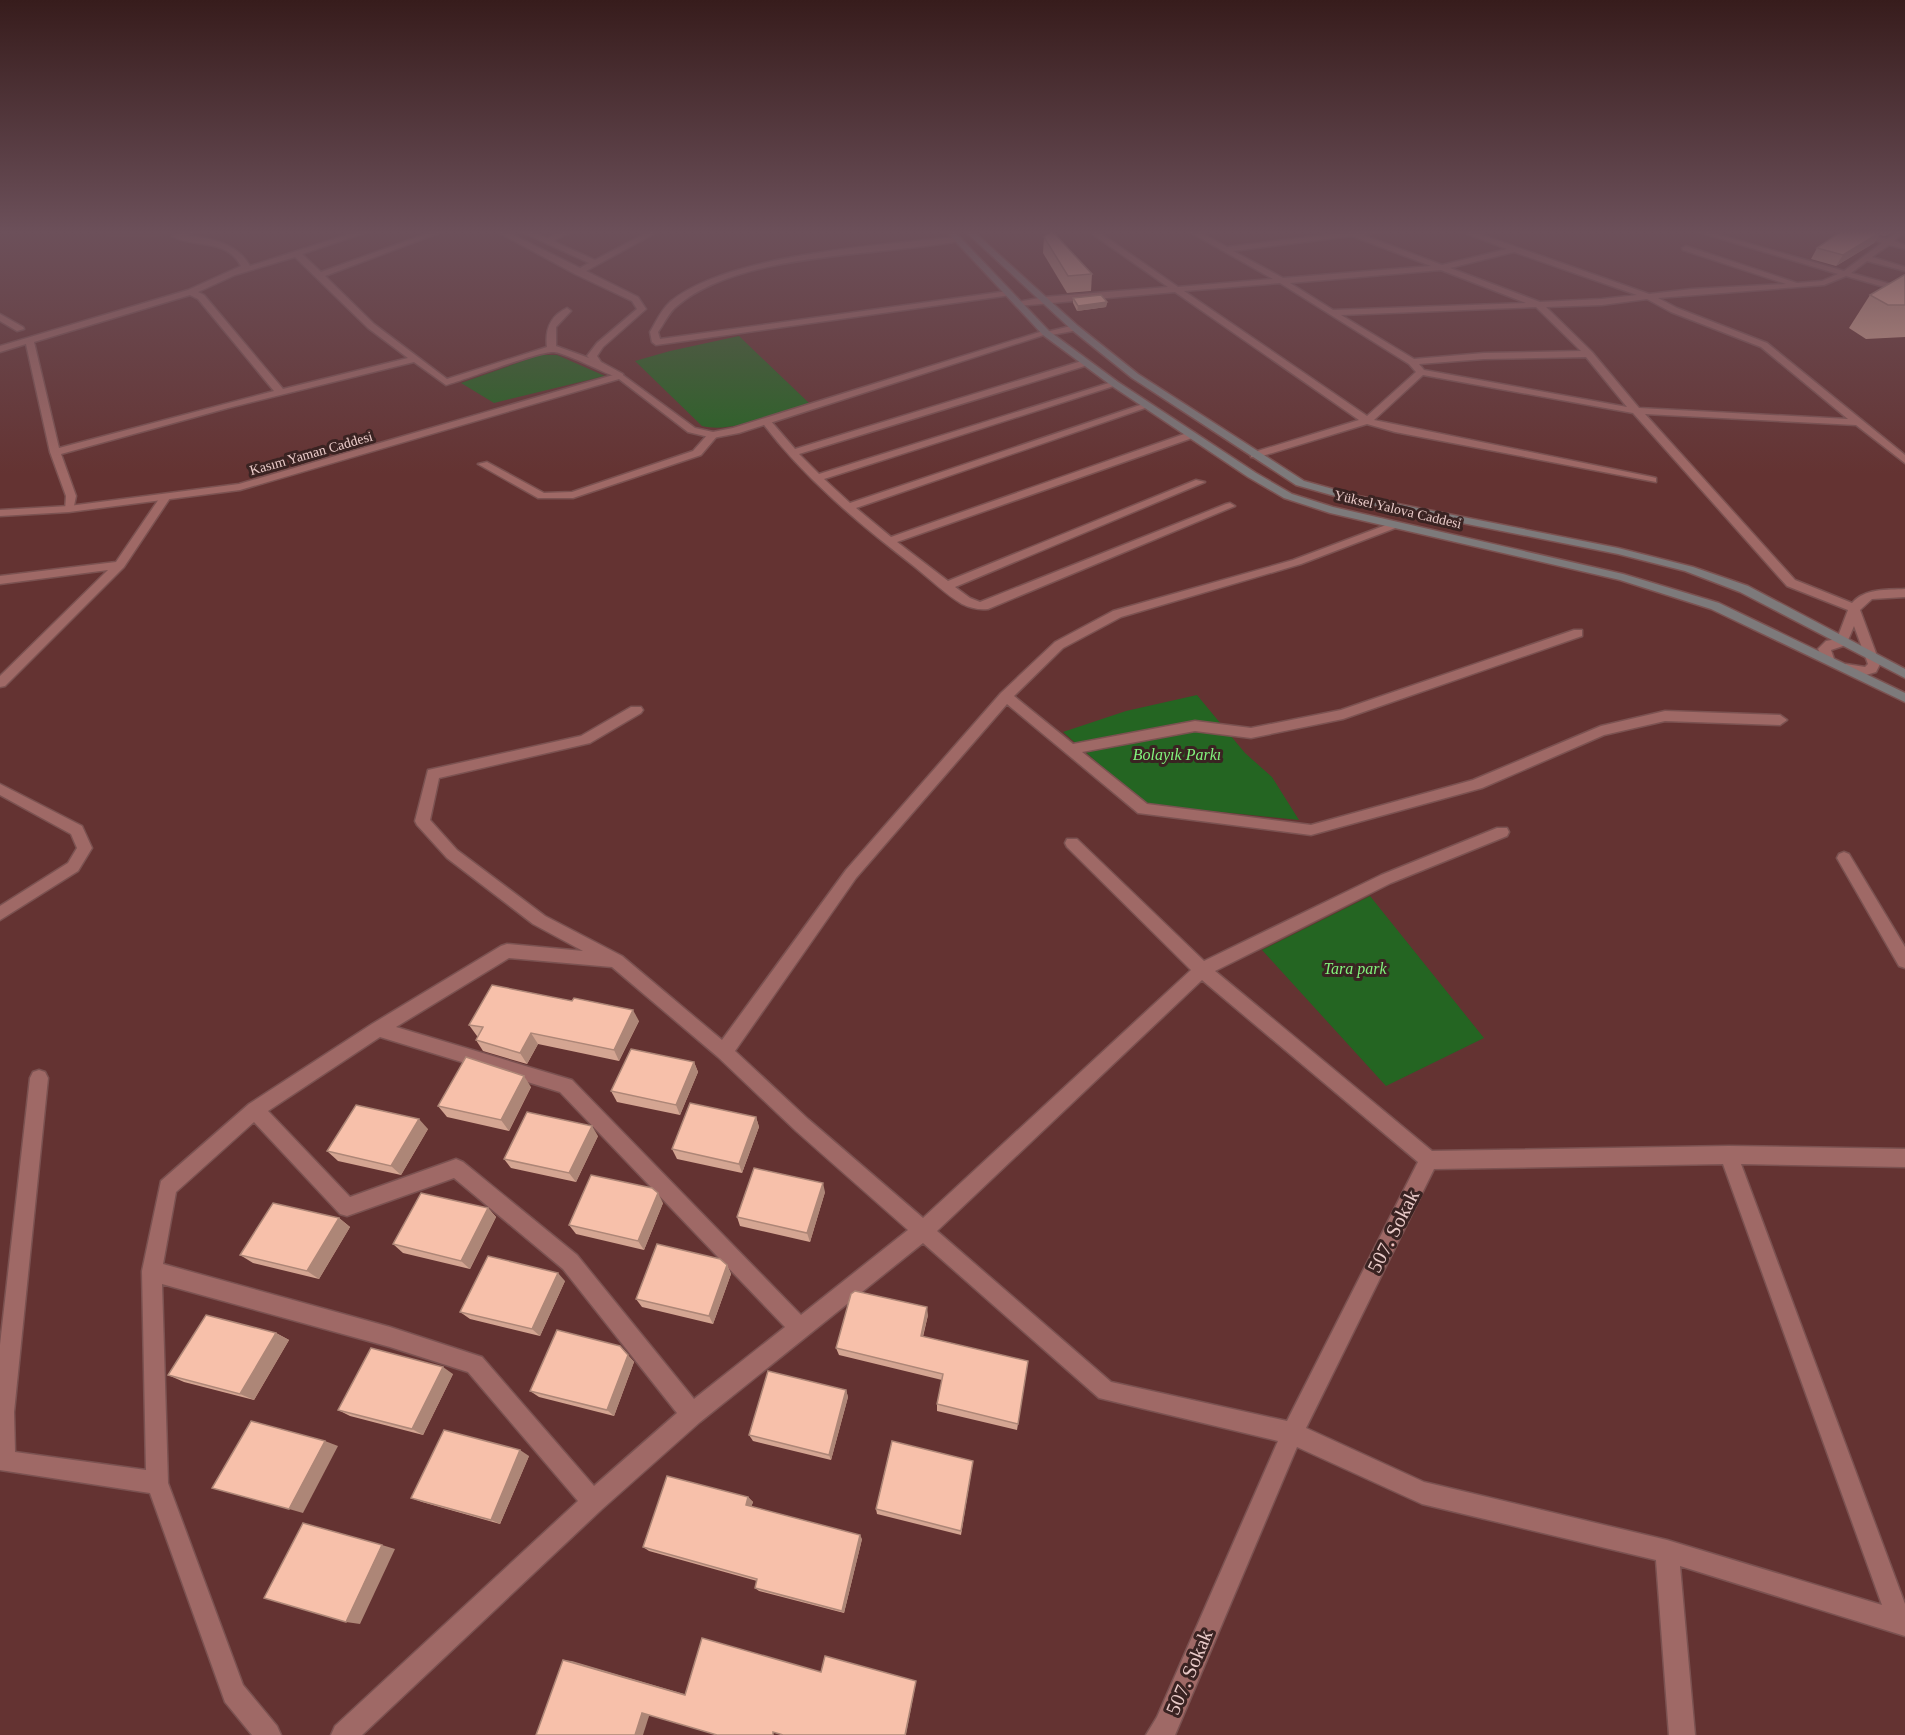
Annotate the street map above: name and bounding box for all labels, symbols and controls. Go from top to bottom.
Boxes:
street label: Kasım Yaman Caddesi [248,429,374,478]
street label: Yüksel Yalova Caddesi [1333,488,1463,531]
park label: Bolayık Parkı [1133,746,1221,764]
park label: Tara park [1324,960,1387,978]
street label: 507. Sokak [1363,1186,1423,1276]
street label: 507. Sokak [1161,1626,1217,1718]

